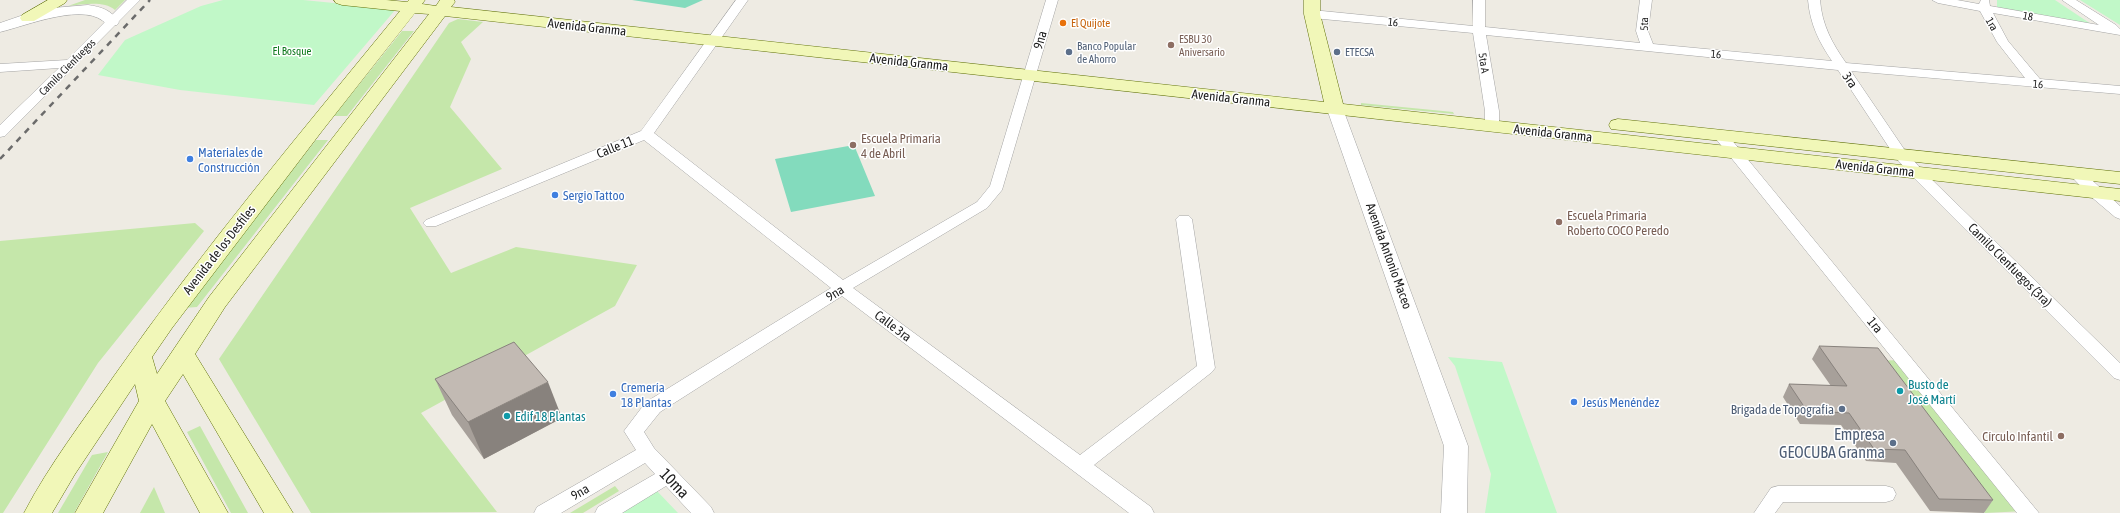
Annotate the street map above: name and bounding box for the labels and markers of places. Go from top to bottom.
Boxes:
place label: El Quijote [1071,17,1110,29]
marker: El Quijote [1058,18,1068,28]
place label: ESBU 30 Aniversario [1179,33,1225,58]
place label: Banco Popular de Ahorro [1077,40,1136,65]
marker: ESBU 30 Aniversario [1166,40,1176,50]
place label: ETECSA [1345,46,1375,58]
marker: Banco Popular de Ahorro [1064,47,1074,57]
marker: ETECSA [1332,47,1342,57]
place label: Escuela Primaria 4 de Abril [861,131,941,161]
marker: Escuela Primaria 4 de Abril [848,140,858,150]
place label: Materiales de Construcción [198,145,263,175]
marker: Materiales de Construcción [185,154,195,164]
place label: Sergio Tattoo [563,188,625,203]
marker: Sergio Tattoo [550,190,560,200]
place label: Escuela Primaria Roberto COCO Peredo [1567,208,1669,238]
marker: Escuela Primaria Roberto COCO Peredo [1554,217,1564,227]
place label: Busto de José Martí [1908,377,1956,407]
place label: Cremería 18 Plantas [621,380,672,410]
marker: Busto de José Martí [1895,386,1905,396]
marker: Cremería 18 Plantas [608,389,618,399]
place label: Jesús Menéndez [1582,395,1659,410]
marker: Jesús Menéndez [1569,397,1579,407]
place label: Brigada de Topografía [1731,402,1834,417]
marker: Brigada de Topografía [1837,404,1847,414]
place label: Edif 18 Plantas [515,409,586,424]
marker: Edif 18 Plantas [502,411,512,421]
place label: Empresa GEOCUBA Granma [1779,425,1885,461]
place label: Círculo Infantil [1982,429,2054,444]
marker: Círculo Infantil [2056,431,2066,441]
marker: Empresa GEOCUBA Granma [1888,438,1898,448]

